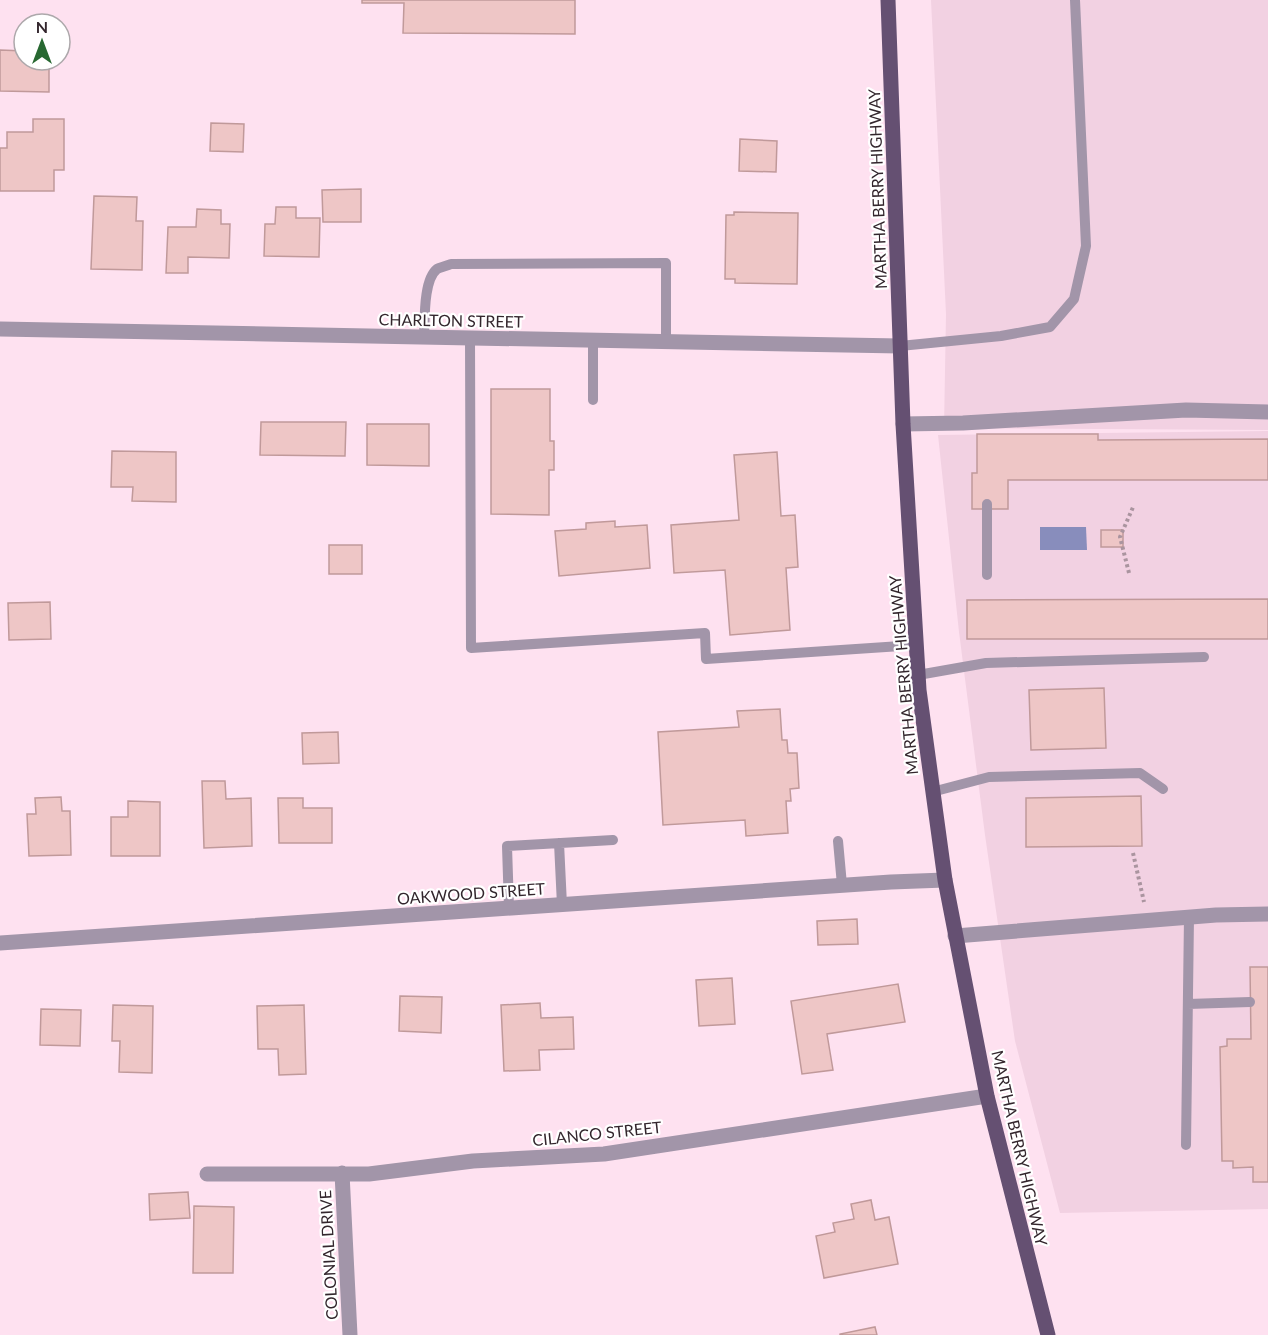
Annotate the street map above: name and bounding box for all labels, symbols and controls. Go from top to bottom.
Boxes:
north arrow [12,12,72,72]
text: N [36,17,48,36]
street label: MARTHA BERRY HIGHWAY [864,89,890,289]
street label: CHARLTON STREET [379,309,524,331]
street label: MARTHA BERRY HIGHWAY [885,574,921,776]
street label: OAKWOOD STREET [396,878,546,908]
street label: MARTHA BERRY HIGHWAY [988,1048,1052,1248]
street label: CILANCO STREET [531,1117,663,1149]
street label: COLONIAL DRIVE [315,1190,341,1320]

